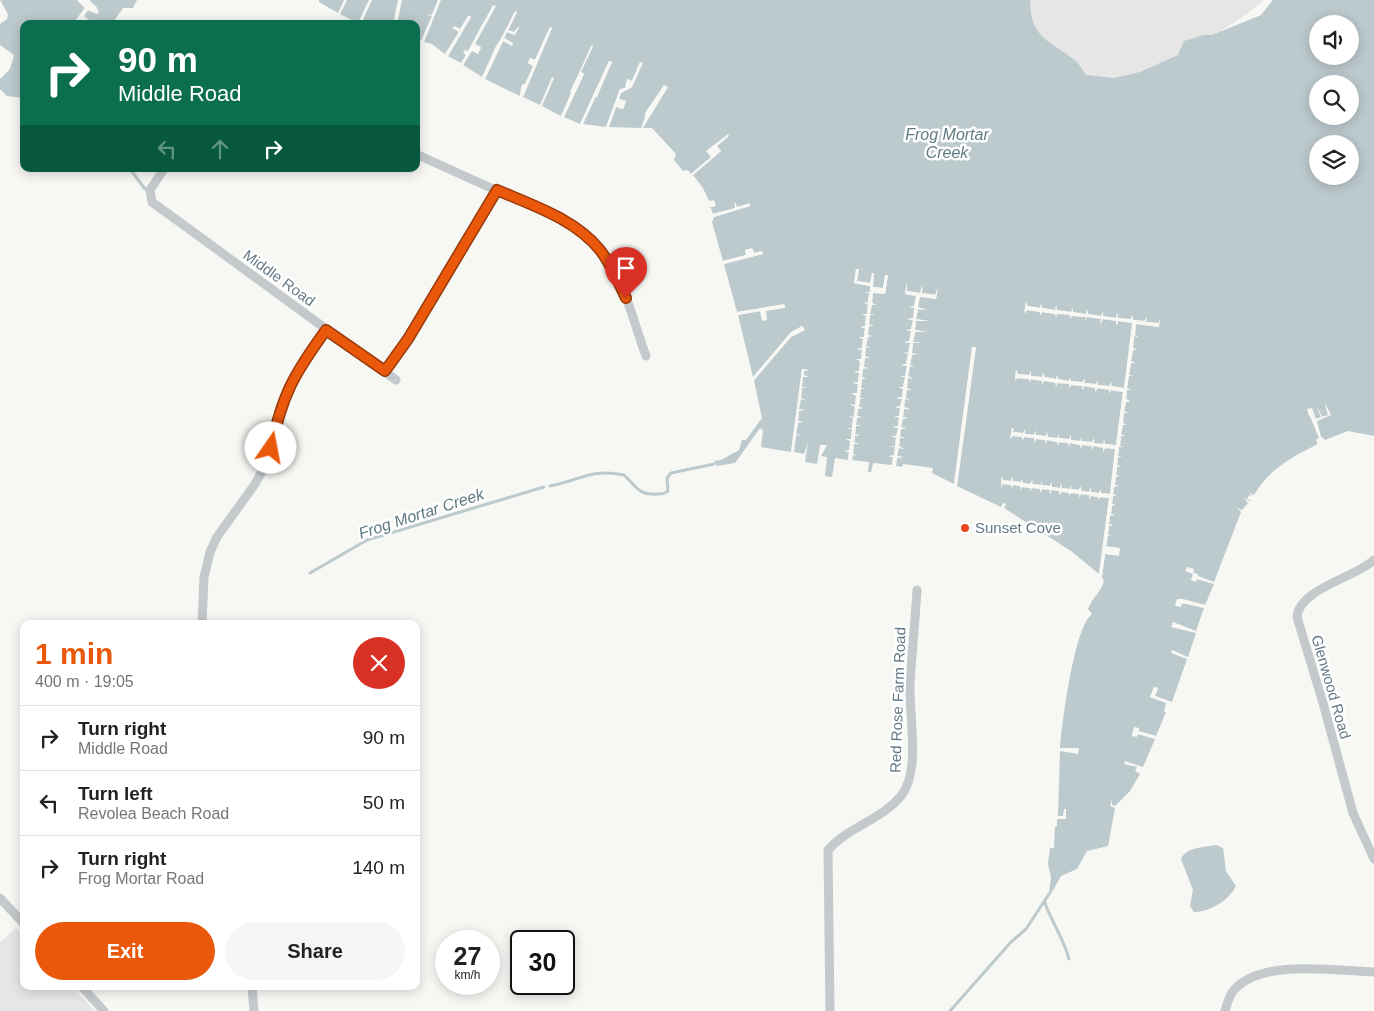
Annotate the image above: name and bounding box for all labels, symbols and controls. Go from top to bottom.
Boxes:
map controls [1309,15,1359,185]
button: sound [1309,15,1359,65]
icon: right [35,40,100,105]
text: 90 m [118,40,198,79]
button: search [1309,75,1359,125]
text: Middle Road [118,81,242,106]
water label: Frog Mortar Creek [905,126,989,161]
icon: left [153,135,181,163]
icon: ahead [206,135,234,163]
icon: right [259,135,287,163]
button: layers [1309,135,1359,185]
street label: Middle Road [240,246,318,309]
pin [605,247,647,298]
icon: arrive [612,254,640,282]
position arrow [244,421,296,473]
water label: Frog Mortar Creek [356,485,487,542]
place label: Sunset Cove [975,519,1061,536]
marker: Sunset Cove [959,522,971,534]
street label: Red Rose Farm Road [886,627,909,773]
street label: Glenwood Road [1308,633,1354,741]
text: 1 min [35,637,113,670]
button: close [353,637,405,689]
text: 400 m · 19:05 [35,673,134,690]
text: Turn right [78,718,166,739]
icon: right [35,724,63,752]
text: 90 m [363,727,405,748]
text: Middle Road [78,740,168,757]
text: Turn left [78,783,153,804]
icon: left [35,789,63,817]
text: 50 m [363,792,405,813]
text: Revolea Beach Road [78,805,229,822]
text: Turn right [78,848,166,869]
icon: right [35,854,63,882]
text: 140 m [352,857,405,878]
text: Frog Mortar Road [78,870,204,887]
button: Exit [35,922,215,980]
button: Share [225,922,405,980]
speed limit sign: 30 [510,930,575,995]
text: 27 [454,942,481,970]
text: km/h [454,968,481,982]

